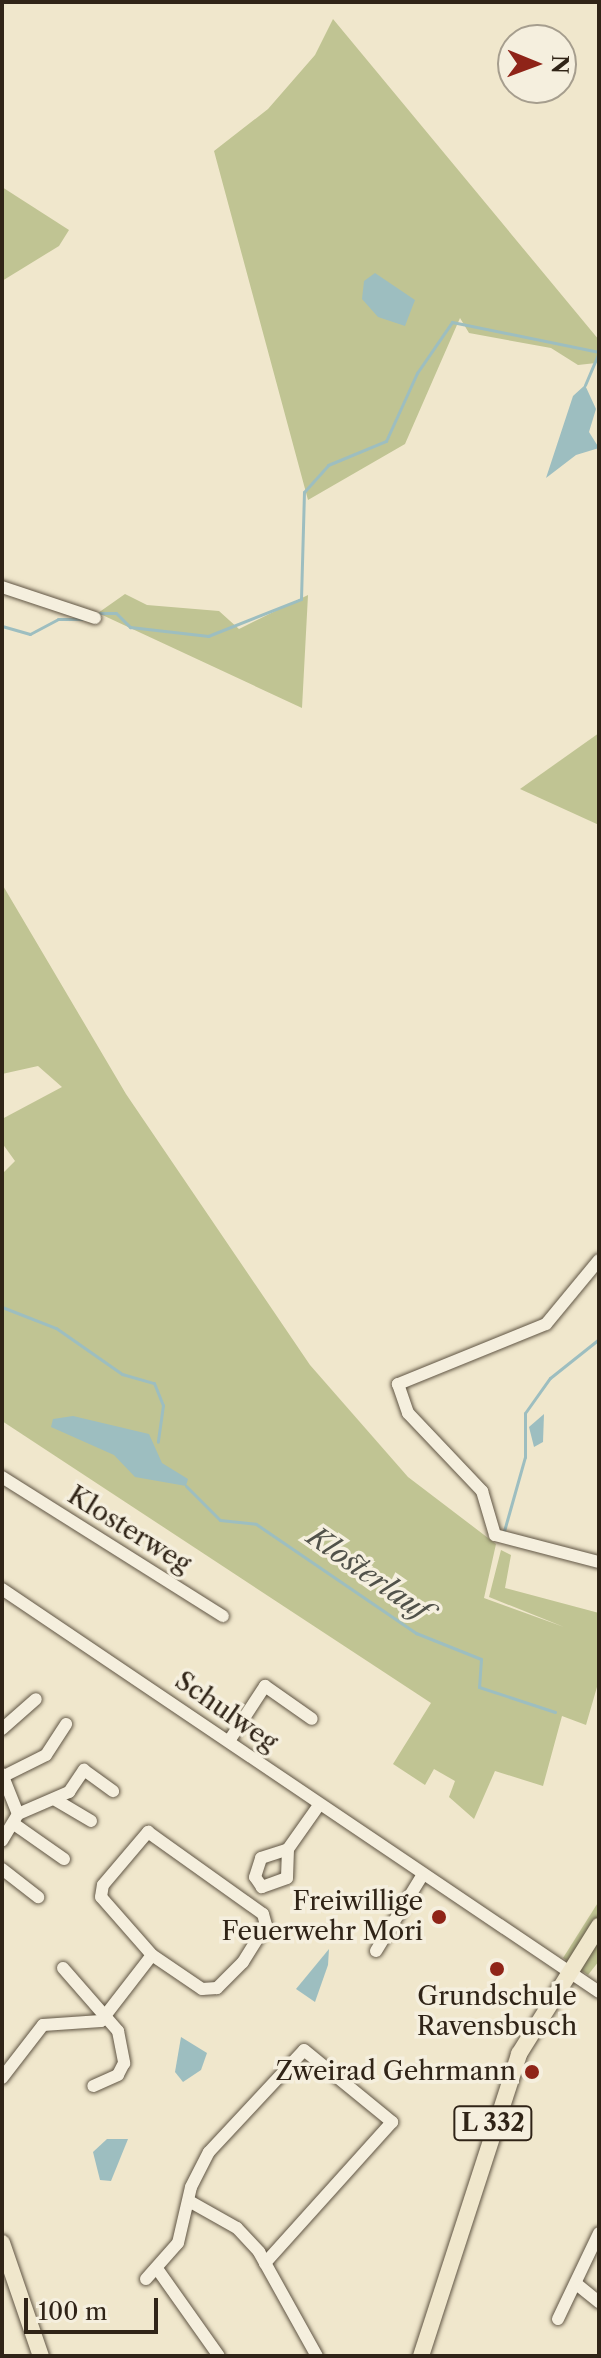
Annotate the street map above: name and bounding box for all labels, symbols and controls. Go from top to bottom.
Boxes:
north arrow [497,24,577,104]
text: N [546,55,573,74]
street label: Klosterweg [62,1480,196,1580]
water label: Klosterlauf [301,1519,435,1627]
street label: Schulweg [169,1665,283,1759]
place label: Freiwillige Feuerwehr Mori [221,1886,423,1948]
marker: Freiwillige Feuerwehr Mori [430,1908,448,1926]
marker: Grundschule Ravensbusch [488,1960,506,1978]
place label: Grundschule Ravensbusch [417,1981,577,2042]
place label: Zweirad Gehrmann [275,2056,516,2088]
marker: Zweirad Gehrmann [523,2063,541,2081]
road number: L 332 [453,2103,533,2143]
scale bar [28,2282,162,2332]
text: 100 m [38,2297,107,2326]

